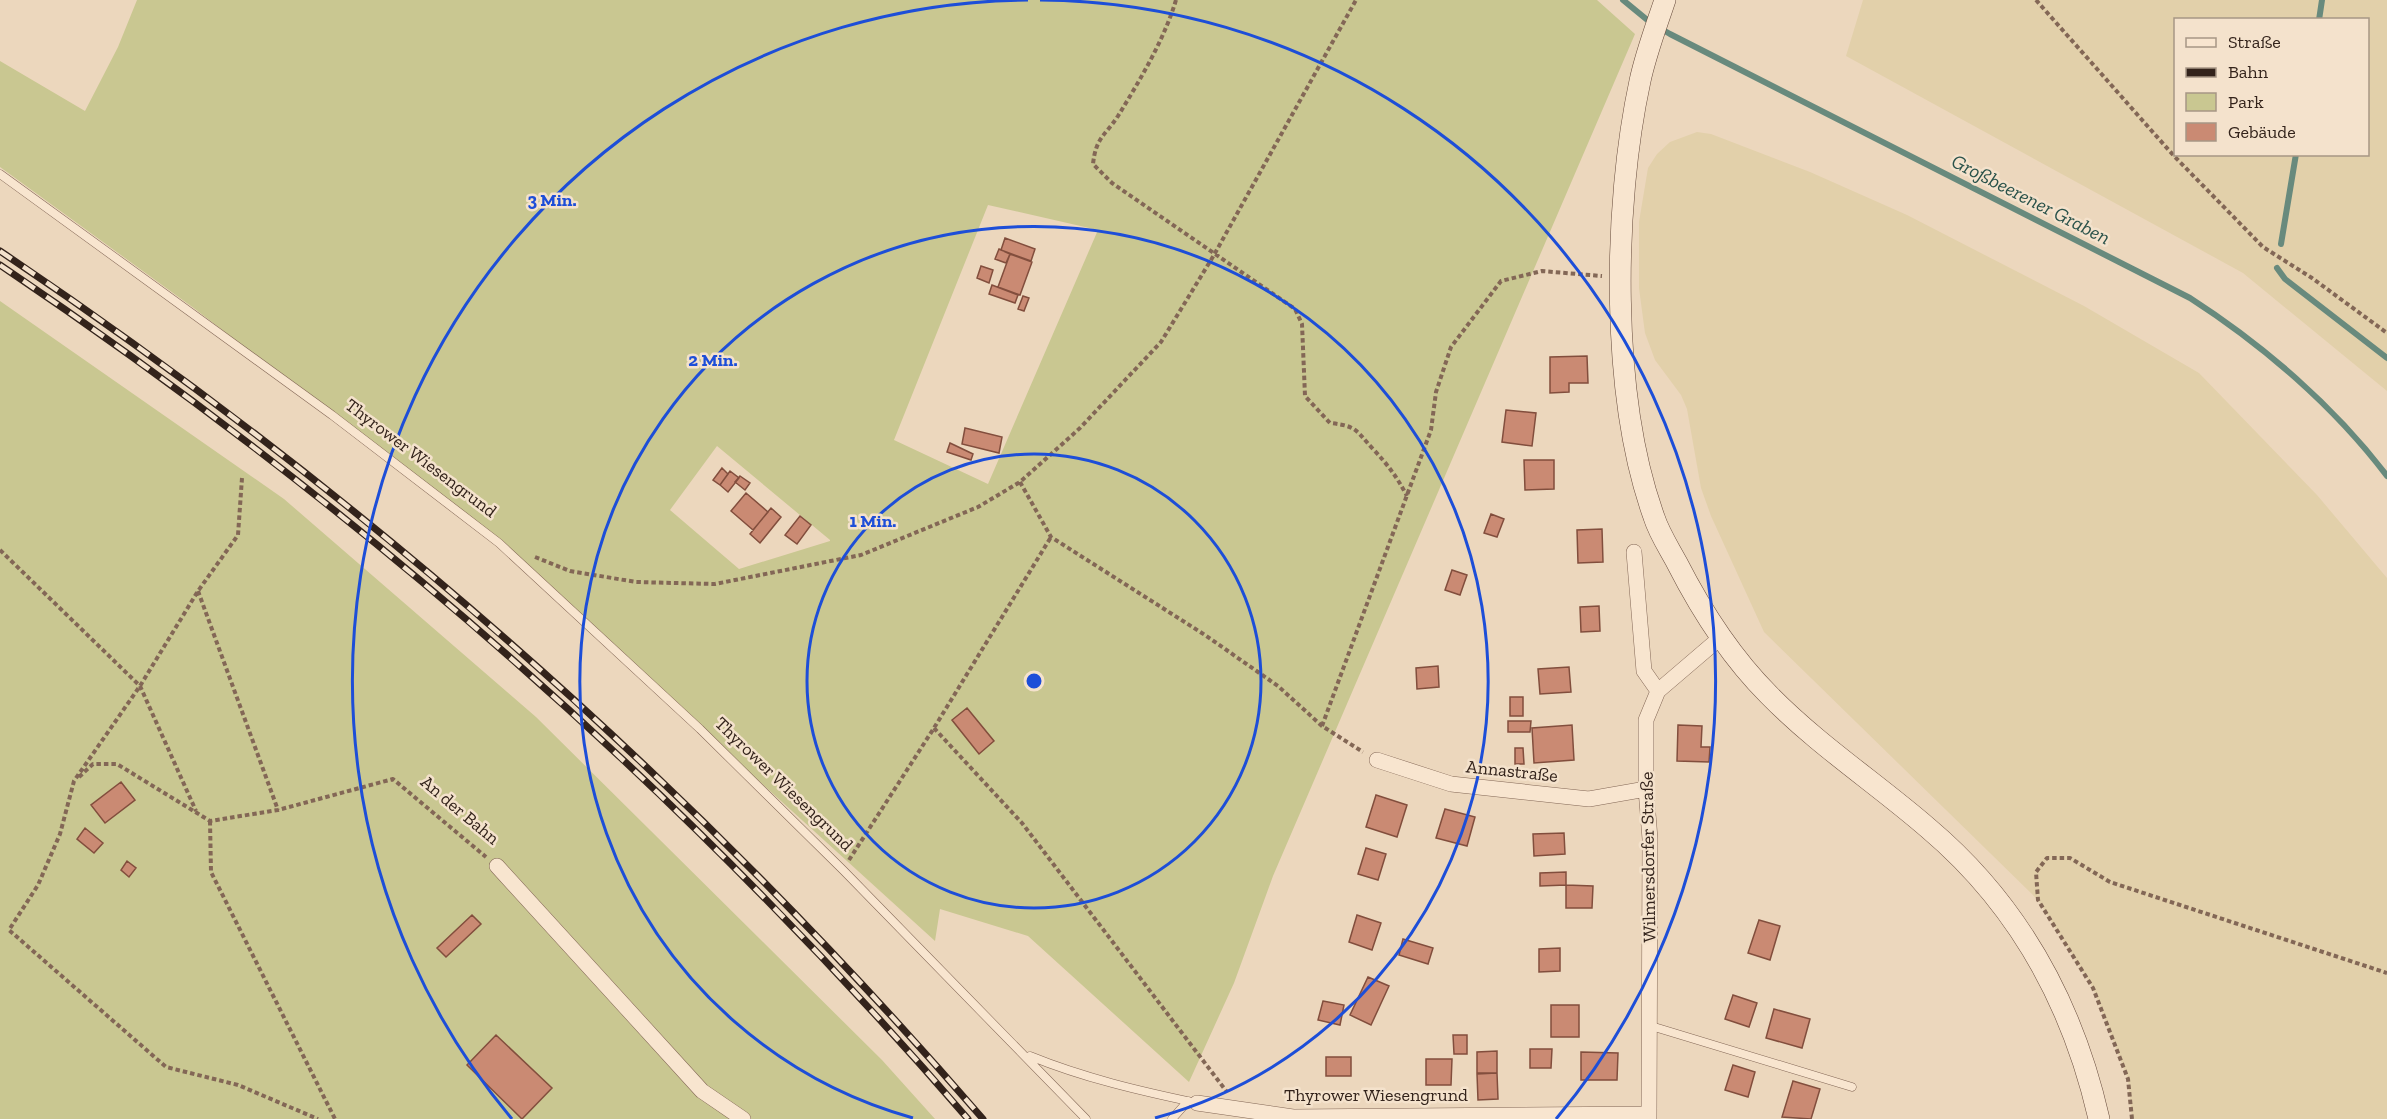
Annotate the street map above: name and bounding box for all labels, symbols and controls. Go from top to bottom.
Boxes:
legend [2174,18,2369,156]
text: Straße [2228,31,2281,53]
text: Bahn [2228,61,2269,83]
text: Park [2228,91,2264,113]
text: Gebäude [2228,121,2296,143]
water label: Großbeerener Graben [1948,149,2114,249]
text: 3 Min. [527,189,577,211]
text: 2 Min. [688,349,738,371]
street label: Thyrower Wiesengrund [341,394,501,522]
text: 1 Min. [850,510,896,532]
centre of rings [1024,671,1044,691]
street label: Thyrower Wiesengrund [710,712,858,856]
street label: Annastraße [1465,755,1559,787]
street label: An der Bahn [416,771,504,850]
street label: Wilmersdorfer Straße [1636,772,1660,942]
street label: Thyrower Wiesengrund [1284,1084,1468,1106]

